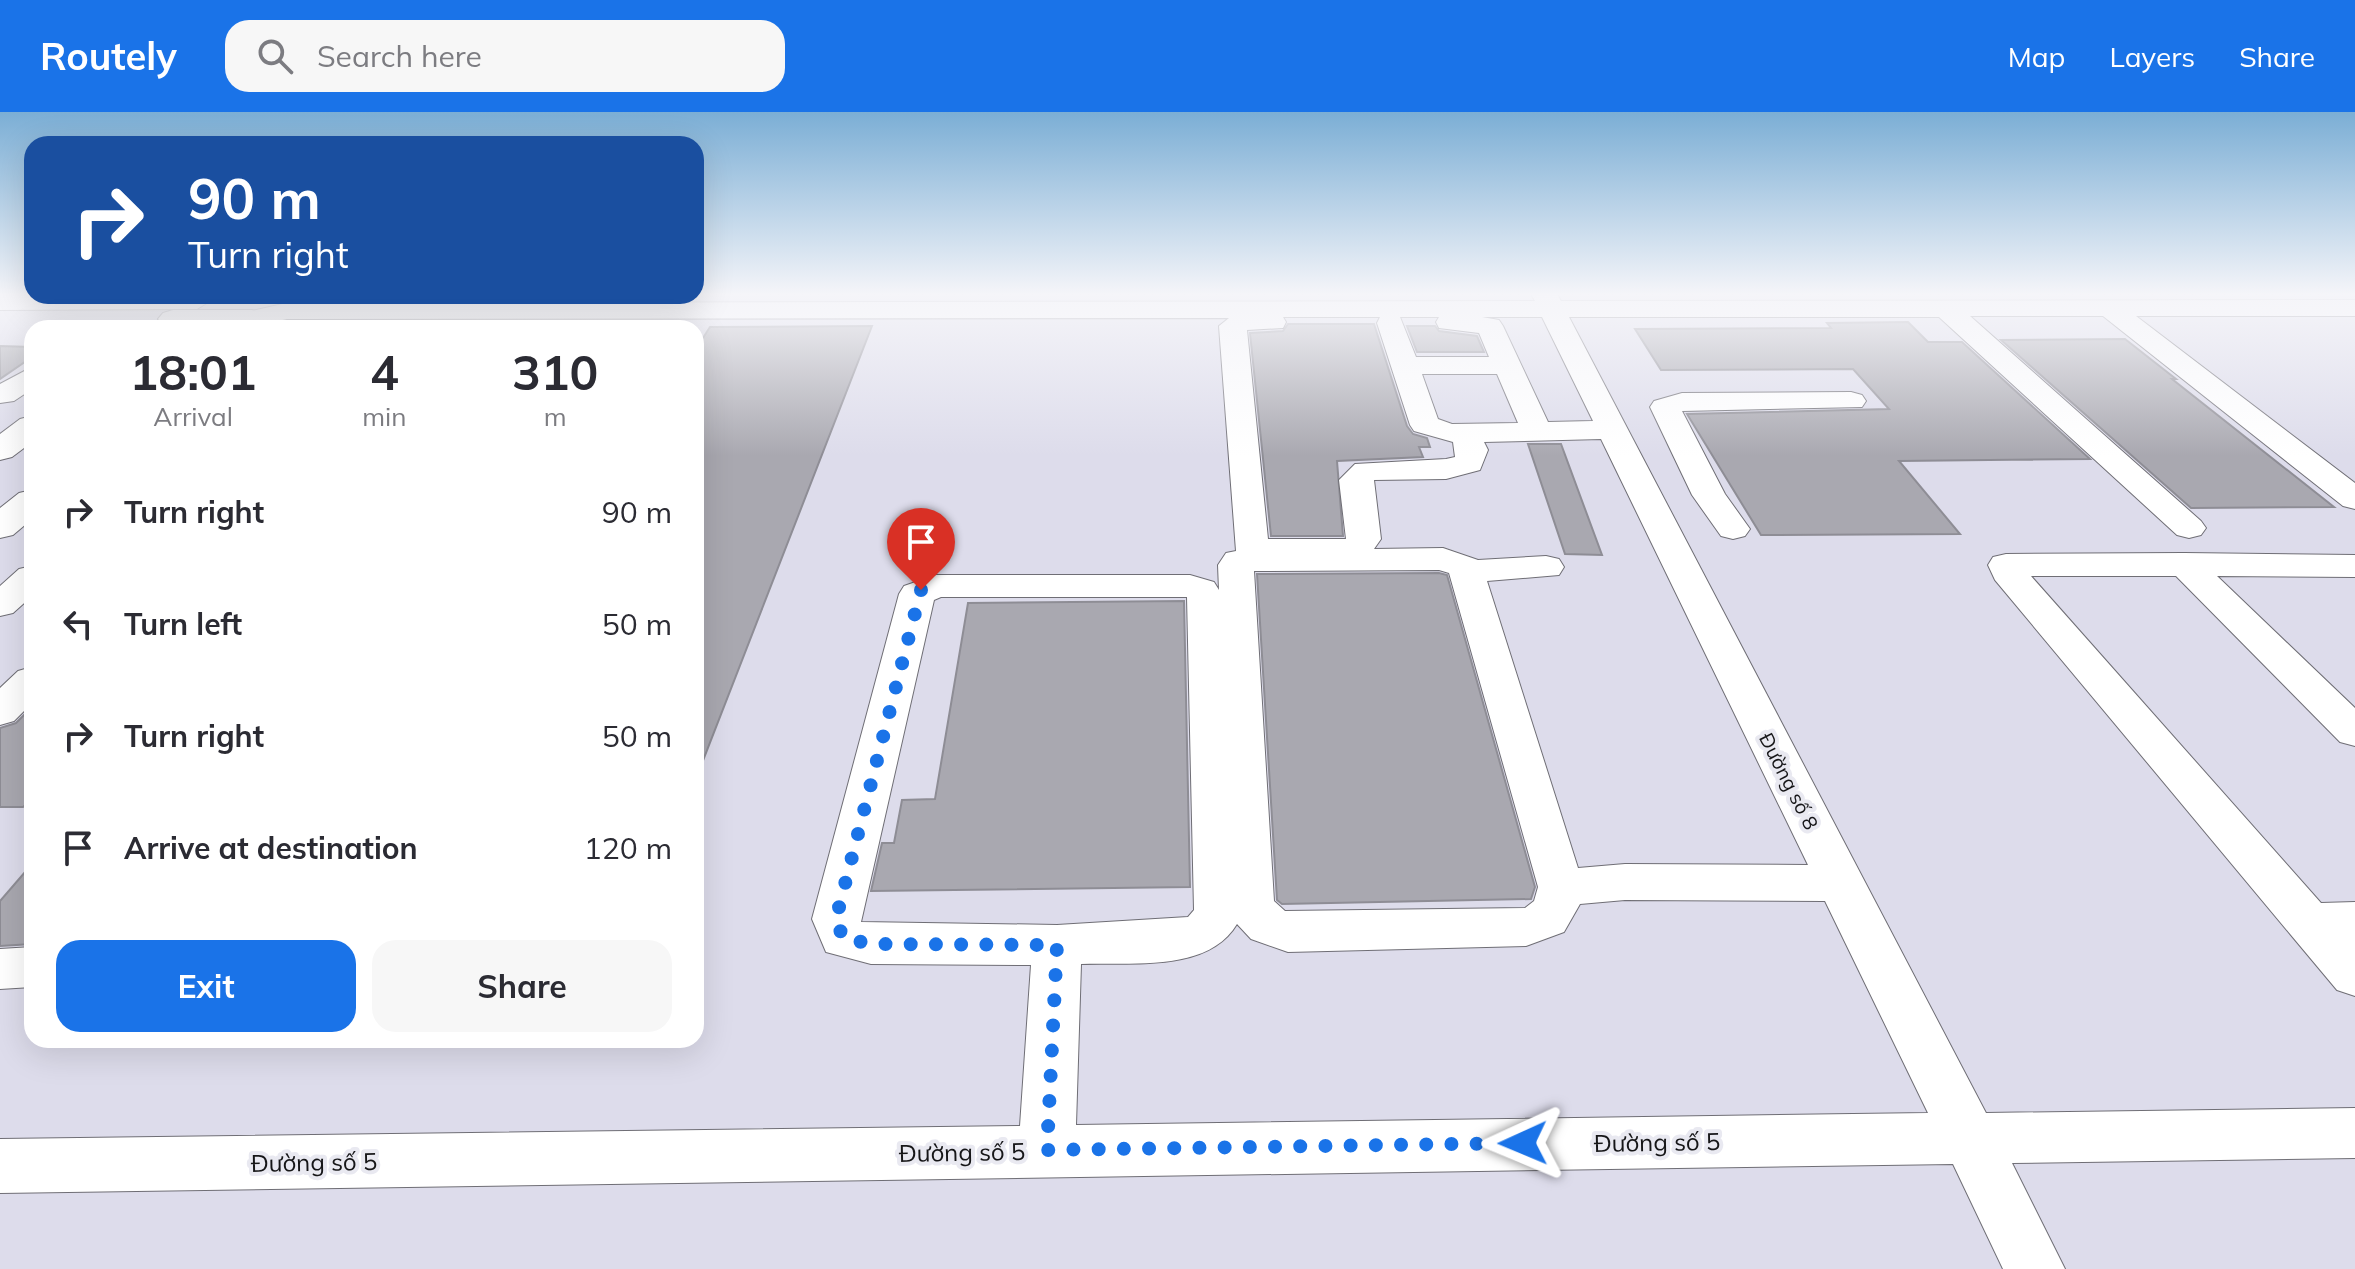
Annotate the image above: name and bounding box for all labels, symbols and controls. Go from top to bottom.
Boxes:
search box [225,20,785,92]
text: Routely [40,32,177,80]
icon: search [253,34,297,78]
text: Search here [317,37,482,75]
text: Map [2008,39,2065,74]
text: Layers [2109,39,2195,74]
text: Share [2239,39,2315,74]
text: 90 m [188,163,321,233]
icon: right [56,168,160,272]
text: Turn right [188,232,349,277]
text: 18:01 [130,342,257,402]
text: 4 [370,342,399,402]
text: 310 [512,342,598,402]
text: Arrival [153,400,233,433]
text: min [362,400,406,433]
text: m [544,400,567,433]
icon: right [56,490,100,534]
text: Turn right [124,493,264,531]
text: 90 m [602,493,672,531]
pin [887,508,955,590]
icon: arrive [899,520,943,564]
icon: left [56,602,100,646]
text: Turn left [124,605,242,643]
text: 50 m [602,605,672,643]
icon: right [56,714,100,758]
text: Turn right [124,717,264,755]
text: 50 m [602,717,672,755]
street label: Đường số 8 [1754,728,1824,834]
icon: arrive [56,826,100,870]
text: Arrive at destination [124,829,418,867]
text: 120 m [584,829,672,867]
button: Exit [56,940,356,1032]
button: Share [372,940,672,1032]
position arrow [1481,1101,1565,1185]
street label: Đường số 5 [1593,1126,1721,1158]
street label: Đường số 5 [898,1136,1026,1168]
street label: Đường số 5 [250,1146,378,1178]

